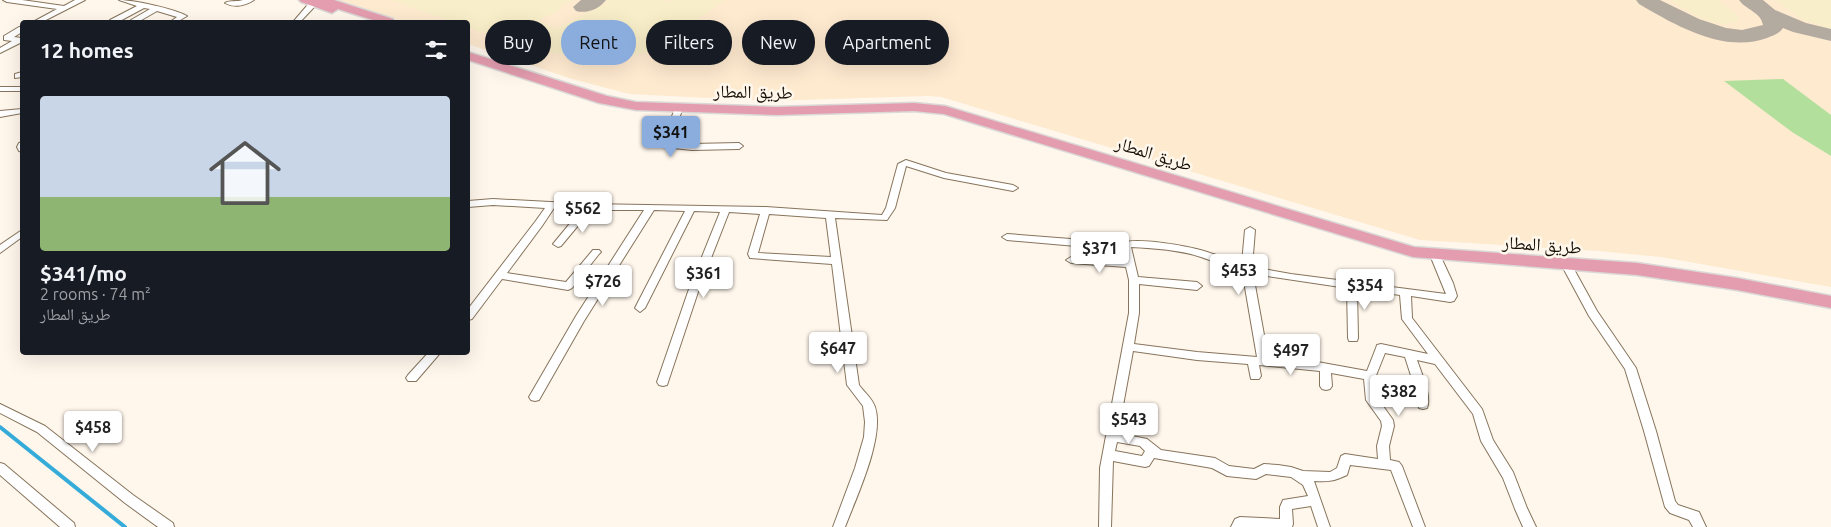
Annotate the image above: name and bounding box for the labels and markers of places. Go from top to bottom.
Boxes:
pin: $341 [641,116,701,158]
pin: $562 [553,192,613,234]
pin: $371 [1070,232,1130,274]
pin: $453 [1209,254,1269,296]
pin: $361 [674,256,734,299]
pin: $726 [573,264,633,307]
pin: $354 [1335,268,1395,311]
pin: $647 [808,332,868,374]
pin: $497 [1261,334,1321,376]
pin: $382 [1369,374,1429,417]
pin: $543 [1099,402,1159,445]
pin: $458 [63,410,123,453]

